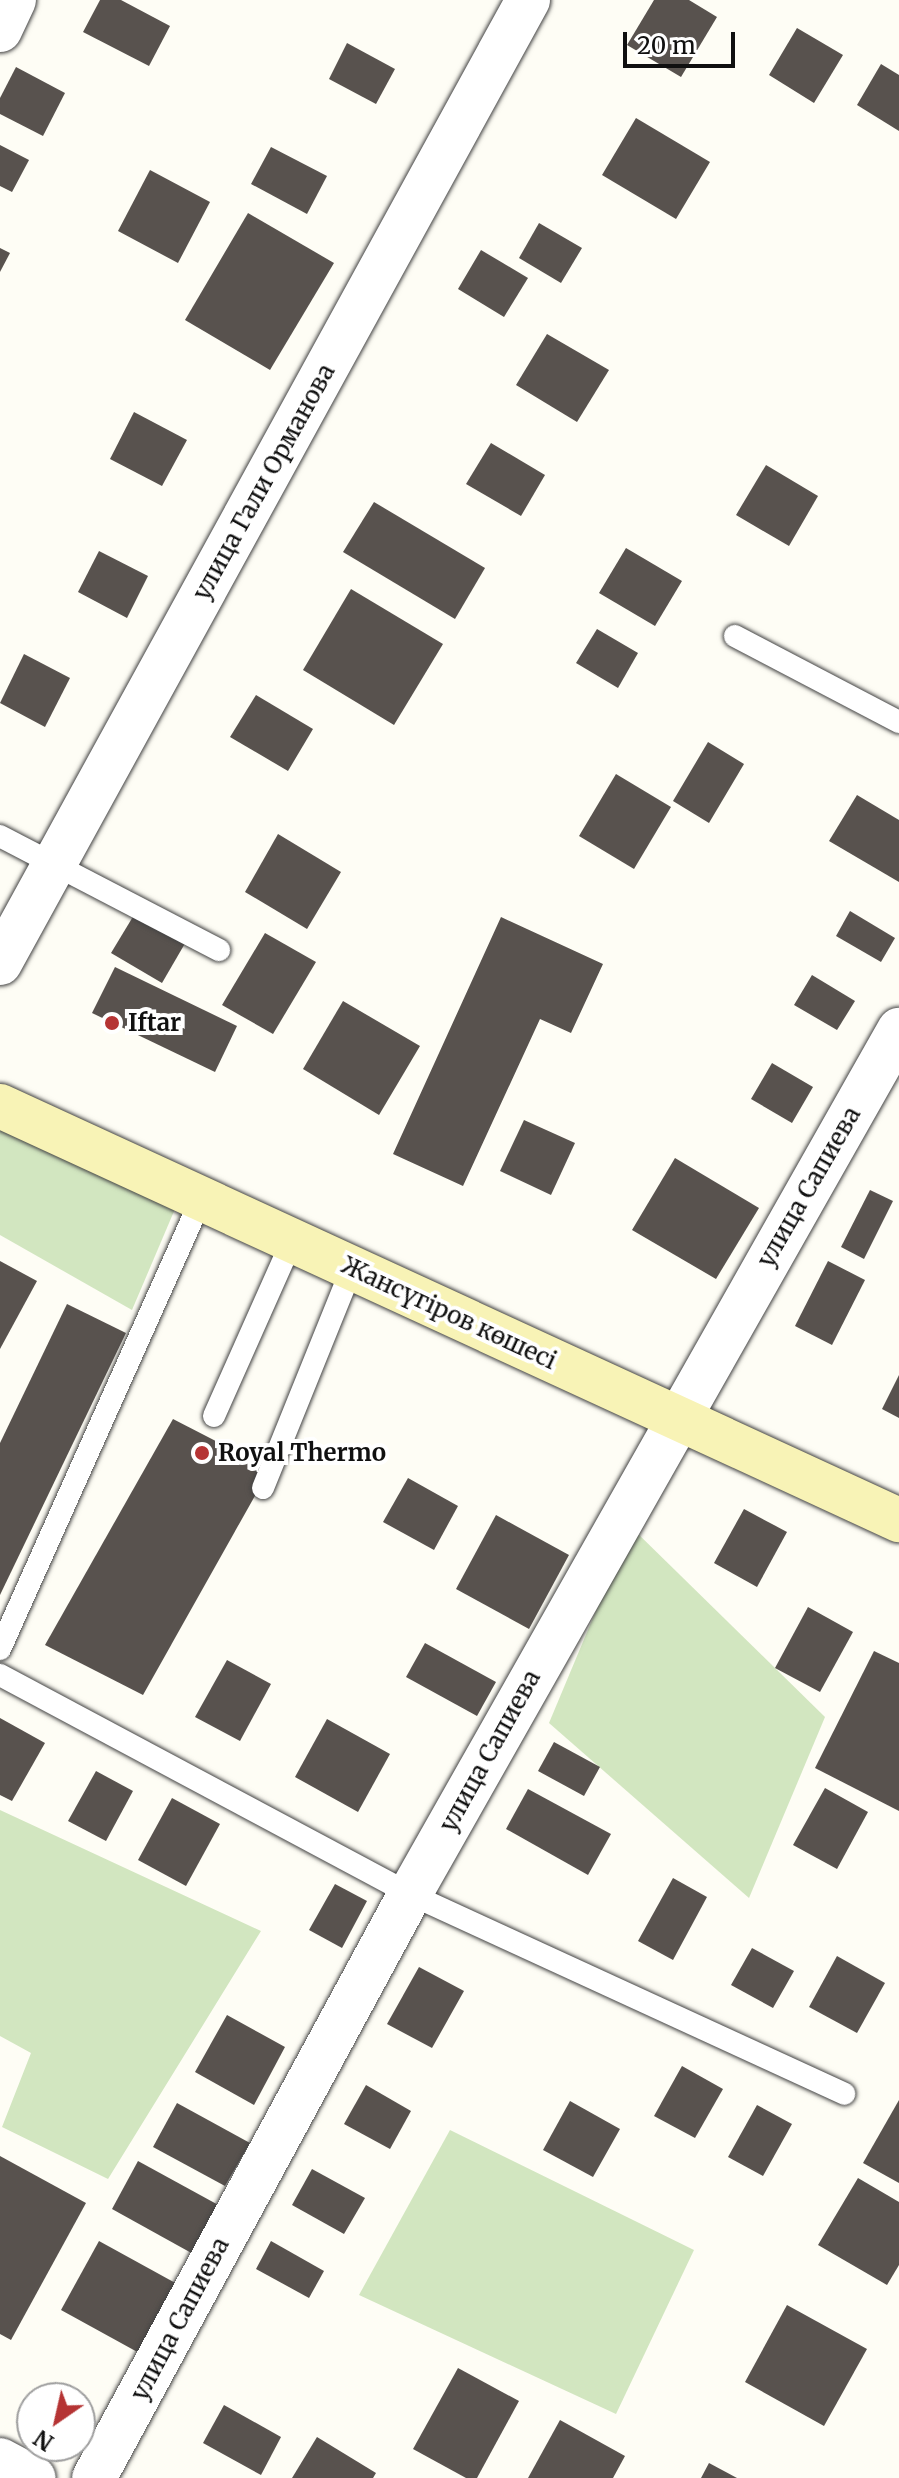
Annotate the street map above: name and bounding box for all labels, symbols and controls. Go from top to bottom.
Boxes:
scale bar [627,16,739,66]
text: 20 m [637,30,696,61]
street label: улица Гали Орманова [187,359,341,605]
place label: Iftar [128,1009,181,1037]
marker: Iftar [103,1014,121,1032]
street label: улица Сапиева [751,1102,867,1272]
street label: Жансүгіров көшесі [337,1251,561,1375]
place label: Royal Thermo [218,1439,386,1467]
marker: Royal Thermo [193,1444,211,1462]
street label: улица Сапиева [434,1665,546,1837]
street label: улица Сапиева [125,2233,235,2405]
north arrow [16,2382,96,2462]
text: N [29,2424,59,2457]

